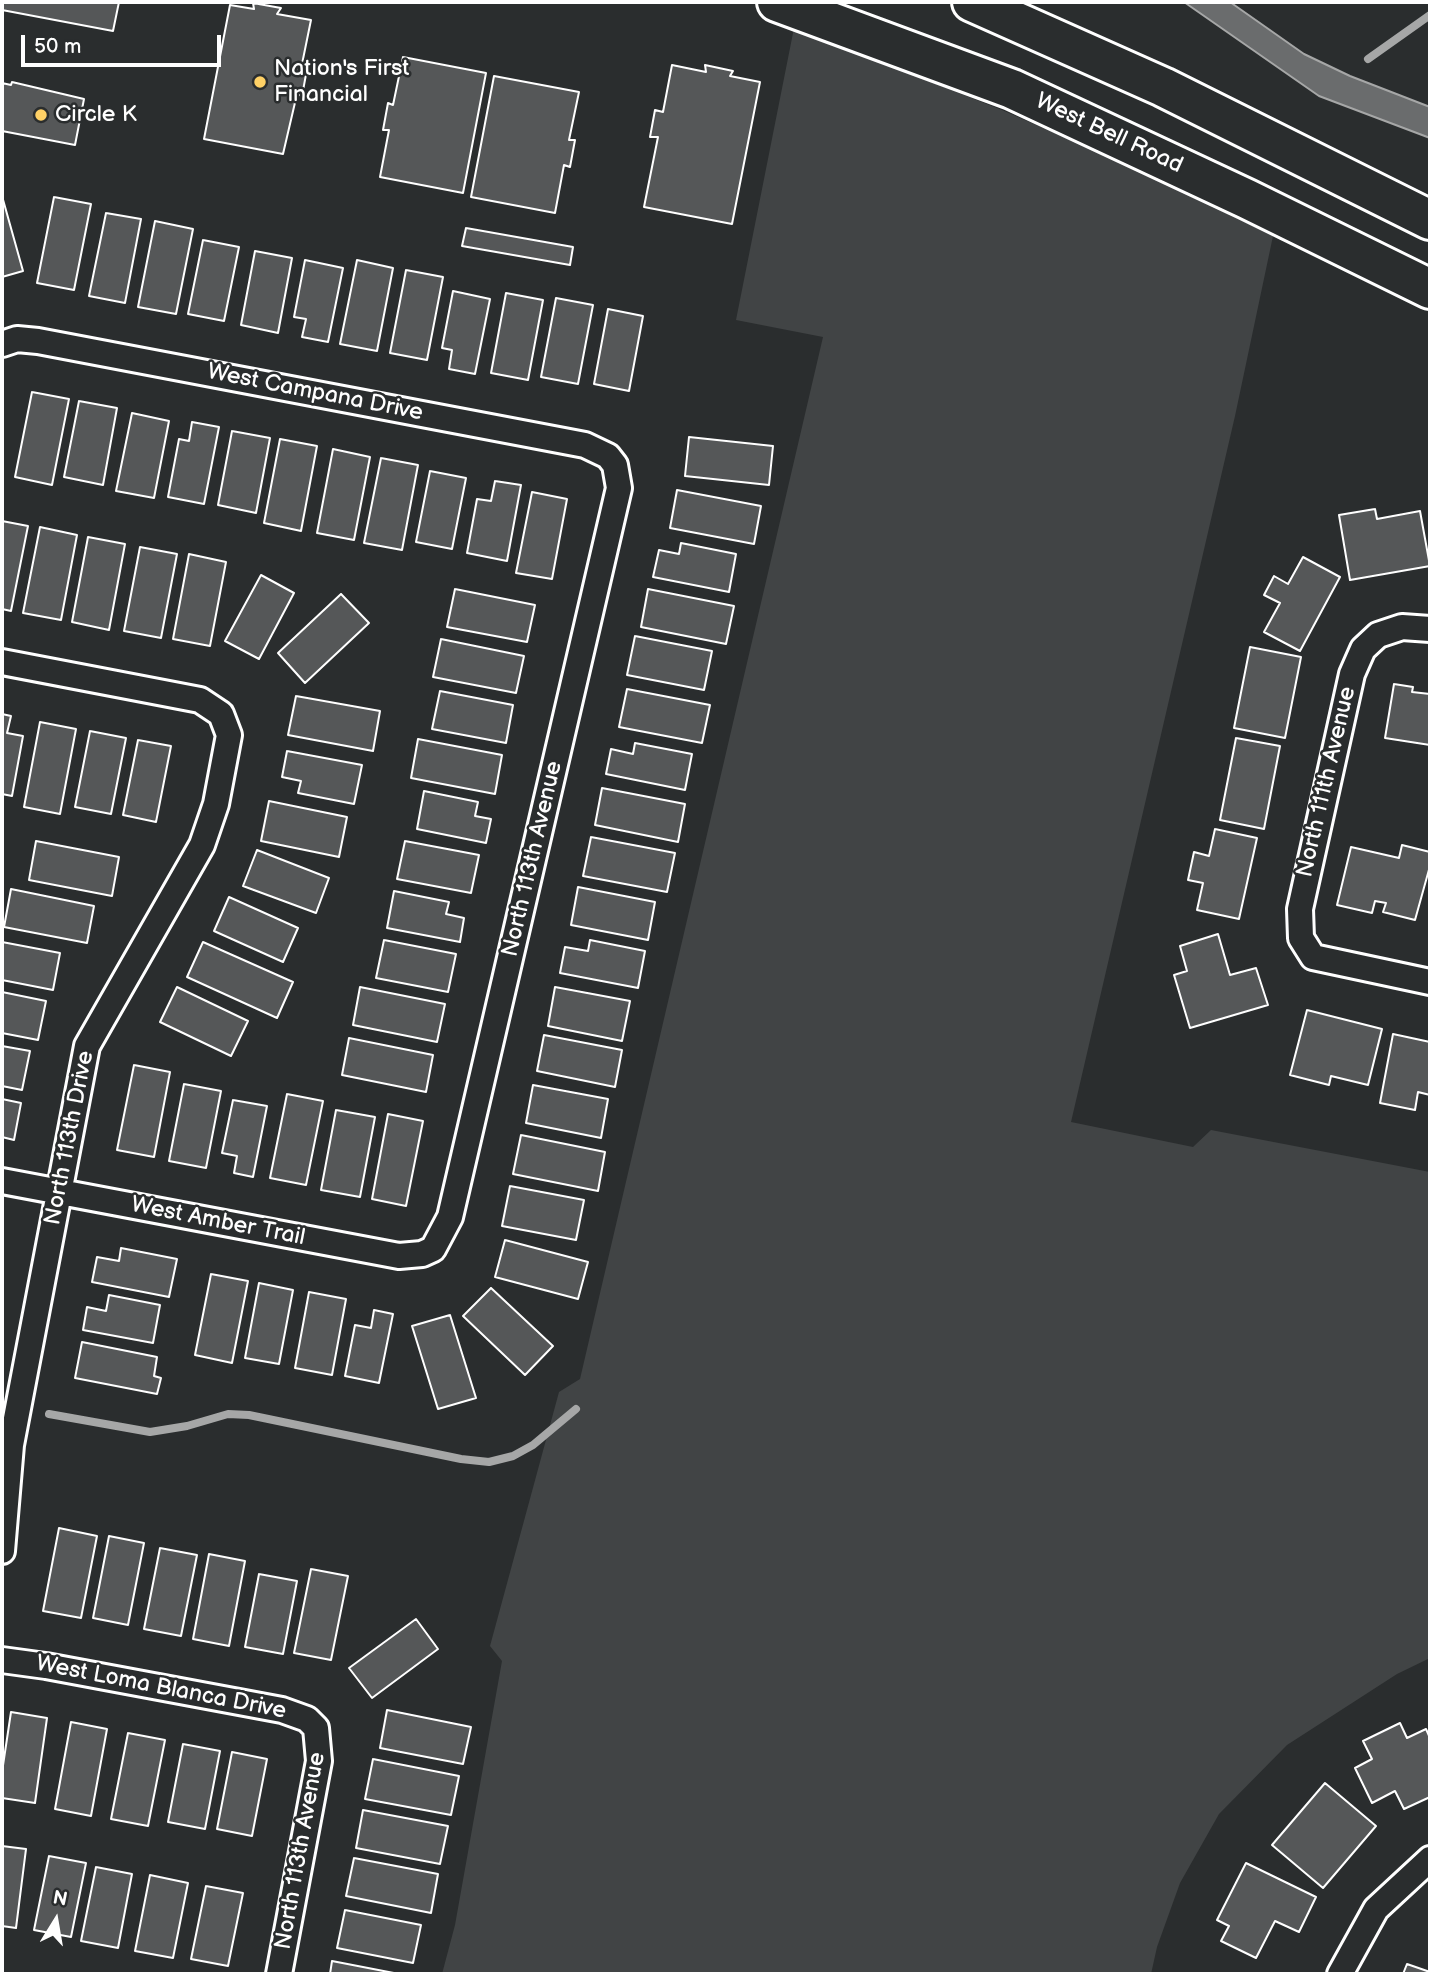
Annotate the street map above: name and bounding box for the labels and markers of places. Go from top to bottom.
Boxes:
place label: Nation's First Financial [274,55,409,109]
marker: Nation's First Financial [252,74,268,90]
place label: Circle K [55,101,136,129]
marker: Circle K [33,107,49,123]

